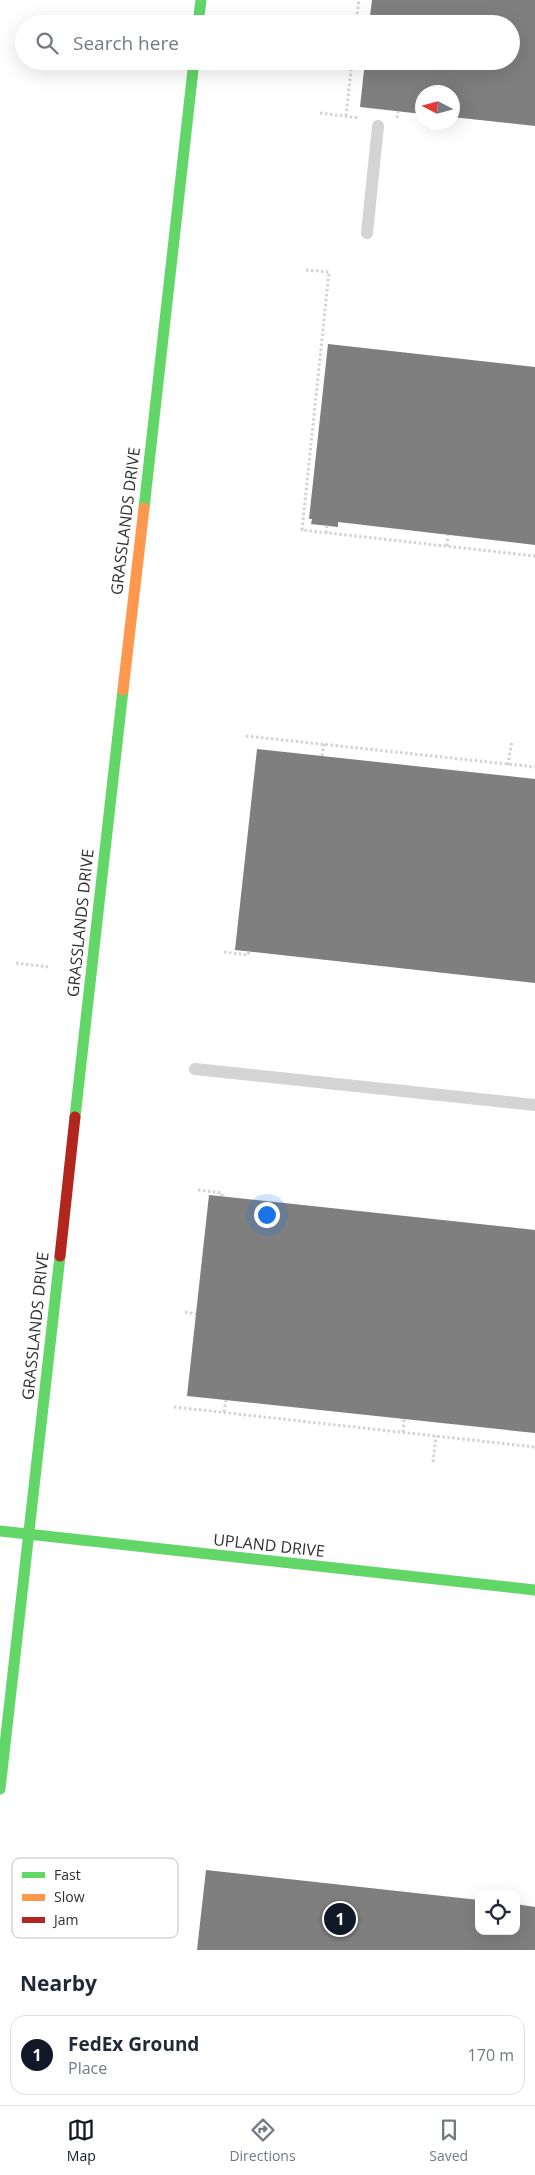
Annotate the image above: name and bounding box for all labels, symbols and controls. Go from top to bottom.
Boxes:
search box [15,15,520,70]
icon: search [33,29,61,57]
text: Search here [73,30,179,56]
north arrow [415,85,460,130]
street label: GRASSLANDS DRIVE [105,446,145,596]
street label: GRASSLANDS DRIVE [61,848,99,998]
your location [254,1202,280,1228]
street label: GRASSLANDS DRIVE [16,1251,54,1401]
street label: UPLAND DRIVE [212,1528,326,1562]
legend [12,1858,178,1938]
text: Fast [54,1865,81,1884]
text: Slow [54,1887,85,1906]
map controls [475,1890,520,1935]
button: locate [475,1890,520,1935]
pin: 1 [324,1900,356,1938]
text: Jam [52,1910,79,1929]
text: Nearby [20,1969,97,1997]
text: FedEx Ground [68,2031,199,2057]
text: 1 [32,2044,42,2066]
text: 170 m [468,2044,514,2066]
text: Place [68,2057,107,2079]
tab: Map [67,2116,96,2165]
tab: Directions [229,2116,296,2165]
tab: Saved [429,2116,468,2165]

